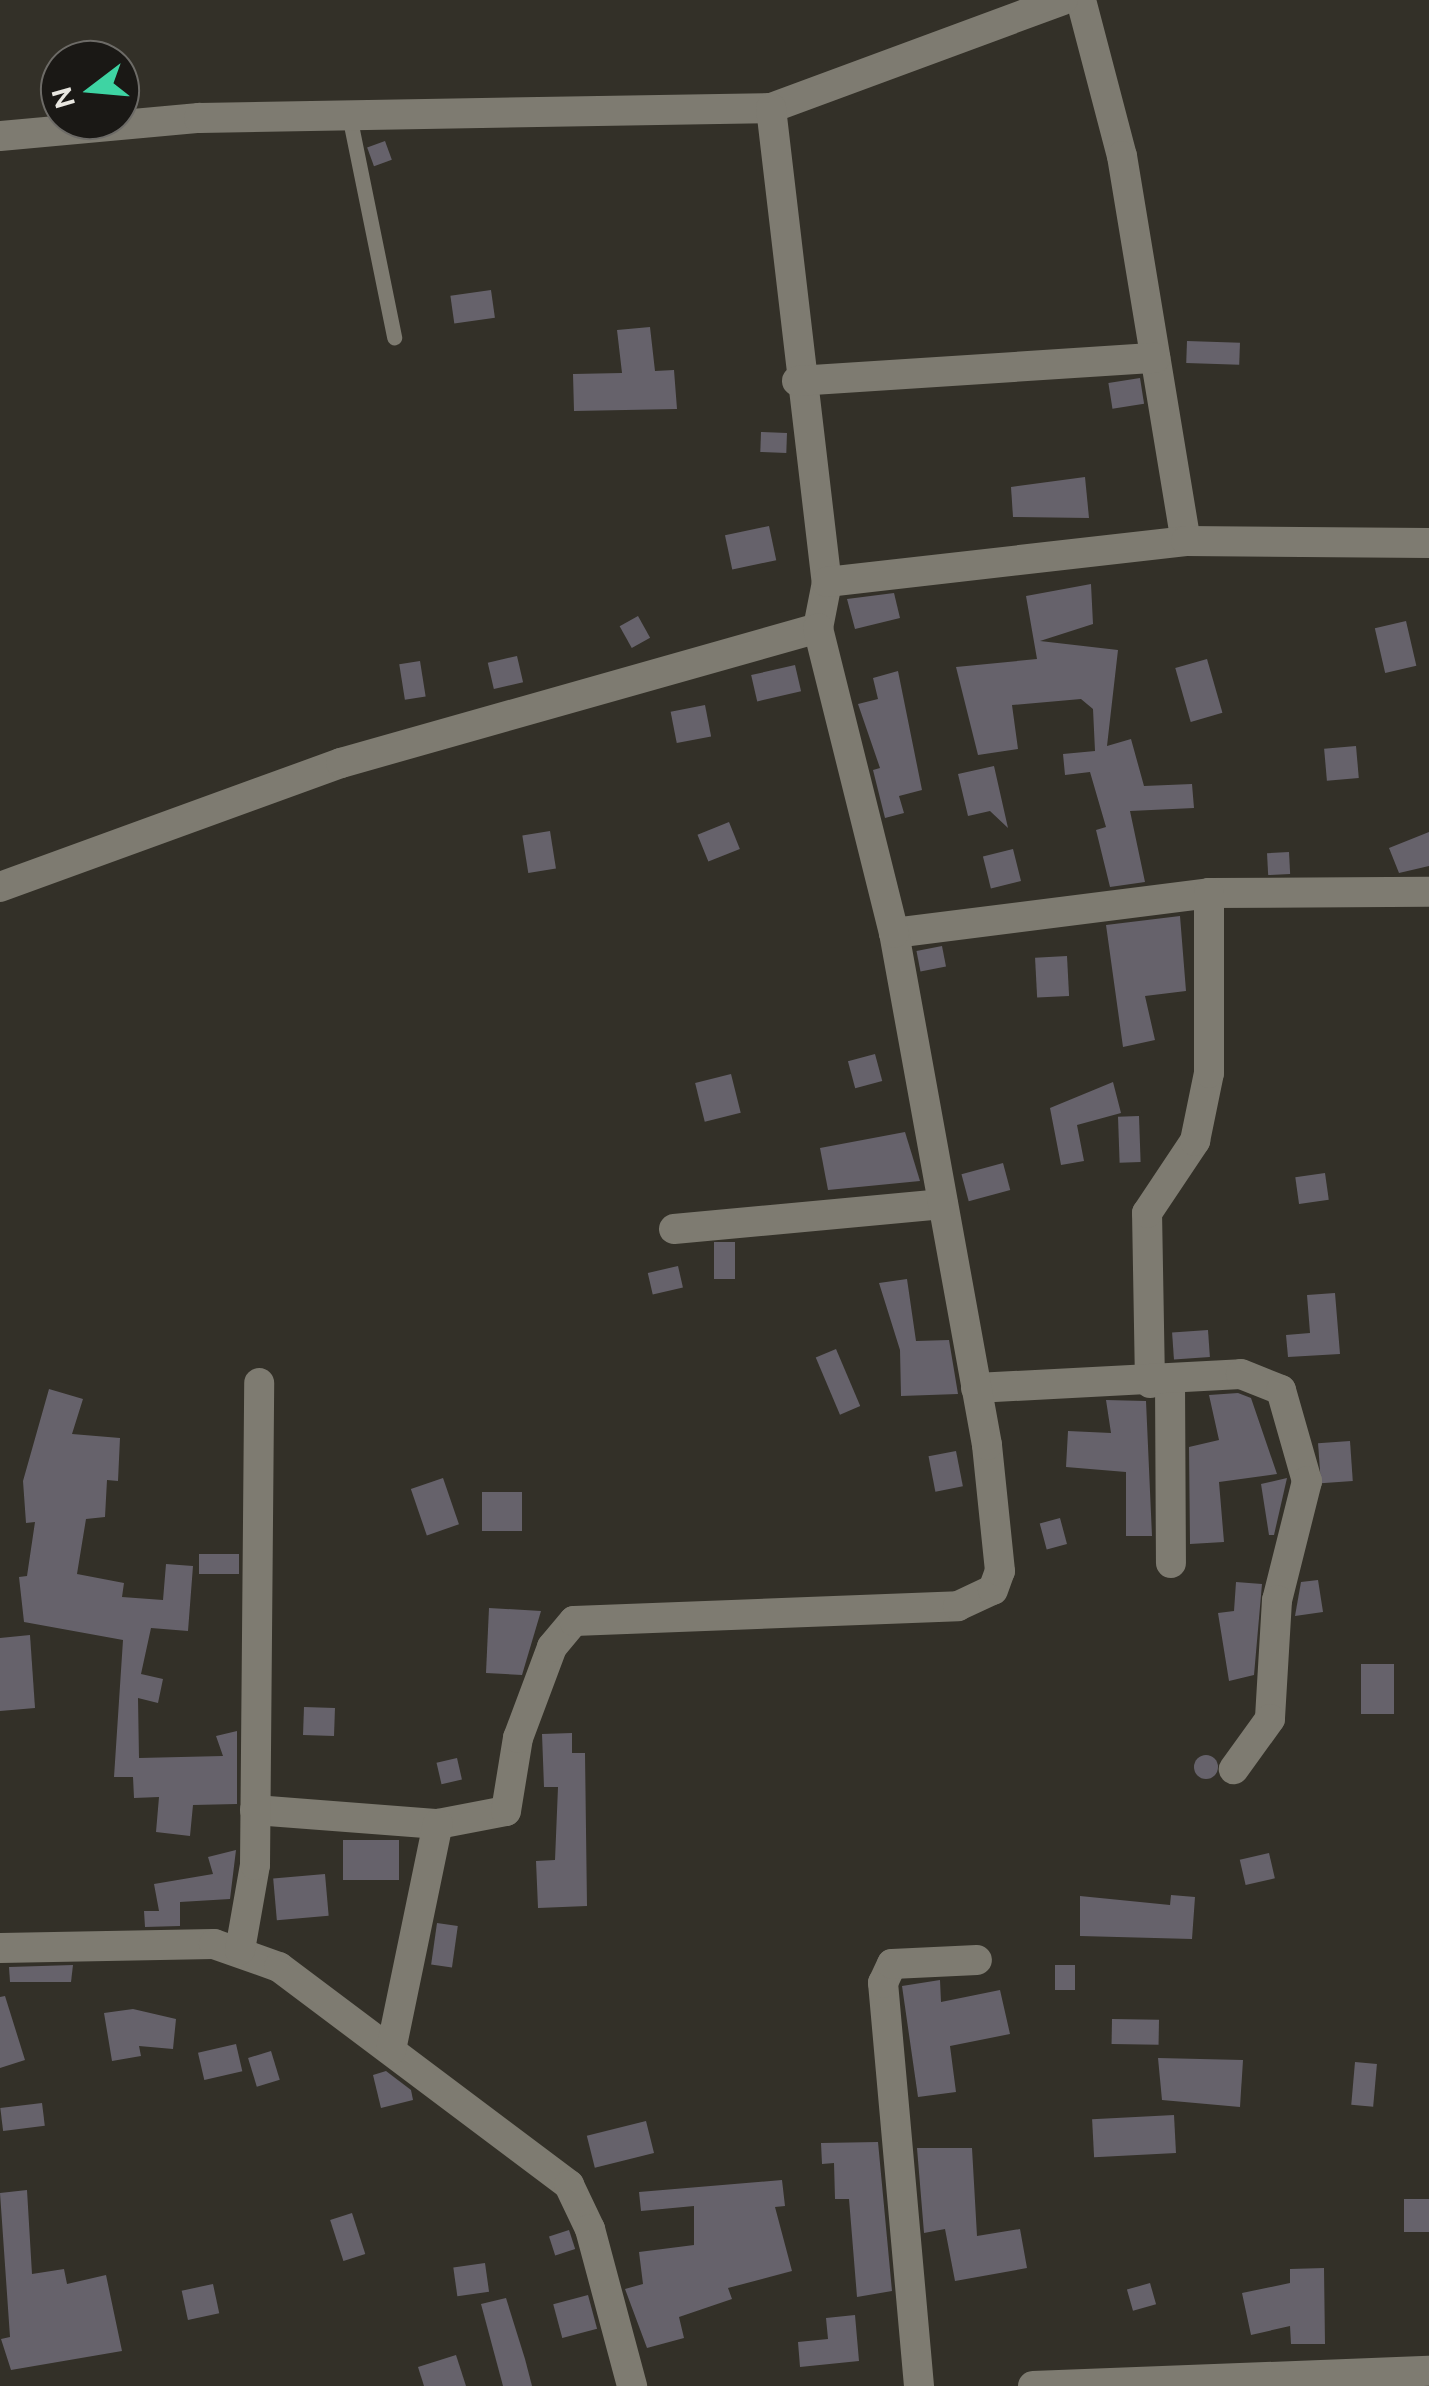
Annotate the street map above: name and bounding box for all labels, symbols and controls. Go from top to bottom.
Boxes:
north arrow [40,40,140,140]
text: N [45,84,80,112]

